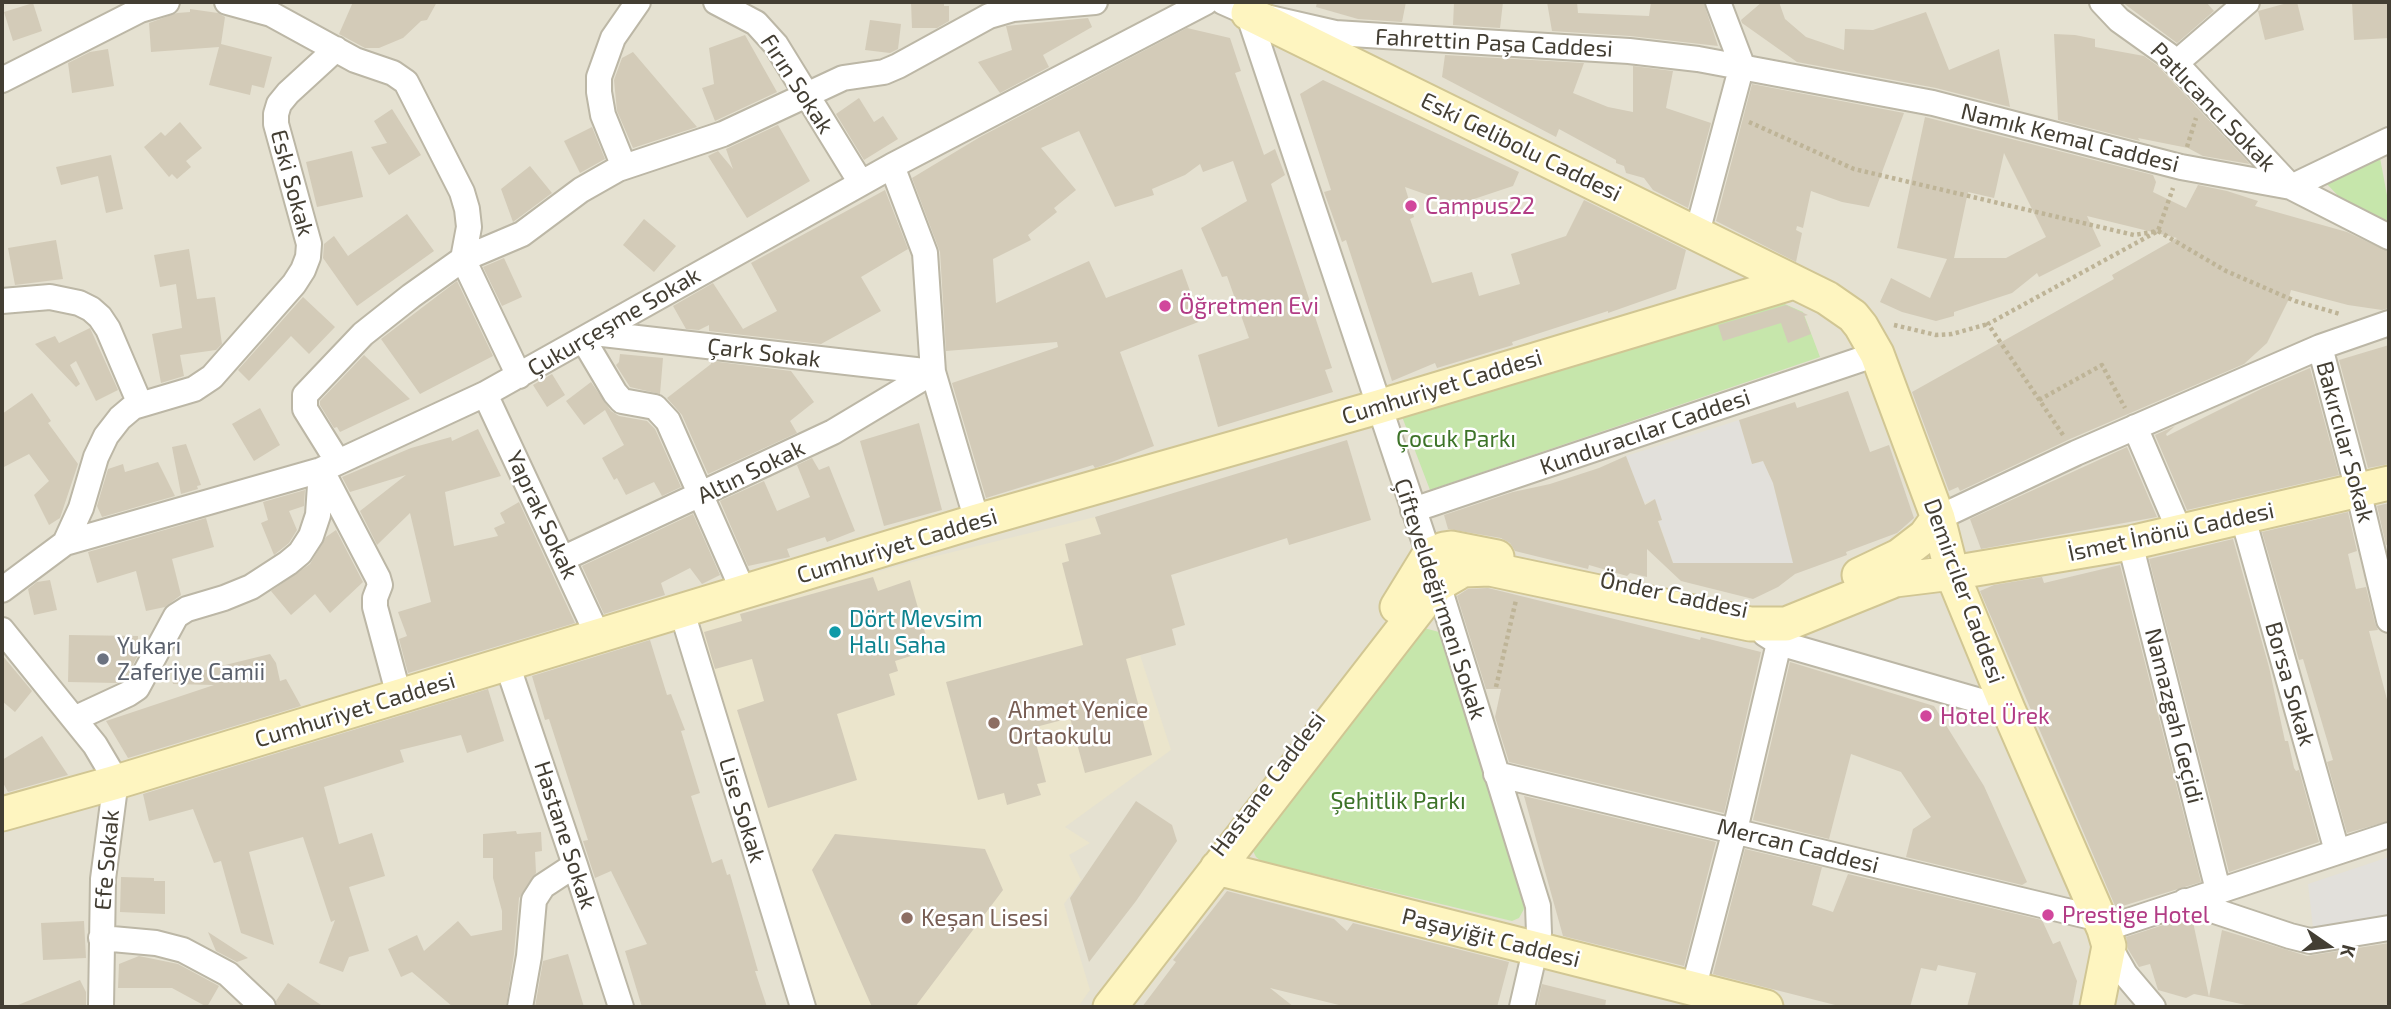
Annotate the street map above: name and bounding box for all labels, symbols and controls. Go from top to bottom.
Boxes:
street label: Fahrettin Paşa Caddesi [1374,23,1614,63]
street label: Fırın Sokak [755,29,839,139]
street label: Patlıcancı Sokak [2144,37,2282,177]
street label: Eski Gelibolu Caddesi [1416,86,1626,208]
street label: Namık Kemal Caddesi [1958,98,2182,178]
street label: Eski Sokak [265,127,319,239]
place label: Campus22 [1425,192,1535,220]
marker: Campus22 [1403,198,1419,214]
street label: Çukurçeşme Sokak [523,261,705,383]
place label: Öğretmen Evi [1179,292,1319,320]
marker: Öğretmen Evi [1157,298,1173,314]
street label: Çark Sokak [706,332,822,374]
street label: Cumhuriyet Caddesi [1339,343,1545,431]
street label: Bakırcılar Sokak [2310,358,2380,526]
street label: Kunduracılar Caddesi [1536,383,1754,481]
park label: Çocuk Parkı [1396,425,1516,453]
street label: Altın Sokak [693,434,809,510]
street label: Yaprak Sokak [500,446,584,584]
street label: Çifteyeldeğirmeni Sokak [1388,475,1492,723]
street label: Demirciler Caddesi [1918,495,2010,687]
street label: İsmet İnönü Caddesi [2065,497,2277,567]
street label: Cumhuriyet Caddesi [794,502,1000,590]
street label: Önder Caddesi [1598,566,1750,624]
place label: Dört Mevsim Halı Saha [849,605,983,659]
street label: Borsa Sokak [2259,619,2321,749]
marker: Dört Mevsim Halı Saha [827,624,843,640]
street label: Namazgah Geçidi [2139,625,2209,807]
place label: Yukarı Zaferiye Camii [117,632,265,686]
marker: Yukarı Zaferiye Camii [95,651,111,667]
street label: Cumhuriyet Caddesi [252,666,458,754]
place label: Ahmet Yenice Ortaokulu [1008,696,1148,750]
place label: Hotel Ürek [1940,702,2050,730]
street label: Hastane Caddesi [1205,706,1331,862]
marker: Hotel Ürek [1918,708,1934,724]
marker: Ahmet Yenice Ortaokulu [986,715,1002,731]
street label: Lise Sokak [713,754,771,866]
street label: Hastane Sokak [528,758,602,912]
park label: Şehitlik Parkı [1330,787,1466,815]
street label: Efe Sokak [89,809,125,911]
street label: Mercan Caddesi [1714,813,1882,879]
place label: Prestige Hotel [2062,901,2210,929]
street label: Paşayiğit Caddesi [1399,903,1583,973]
place label: Keşan Lisesi [921,904,1048,932]
marker: Prestige Hotel [2040,907,2056,923]
marker: Keşan Lisesi [899,910,915,926]
north arrow [2293,911,2363,981]
text: K [2336,943,2361,960]

